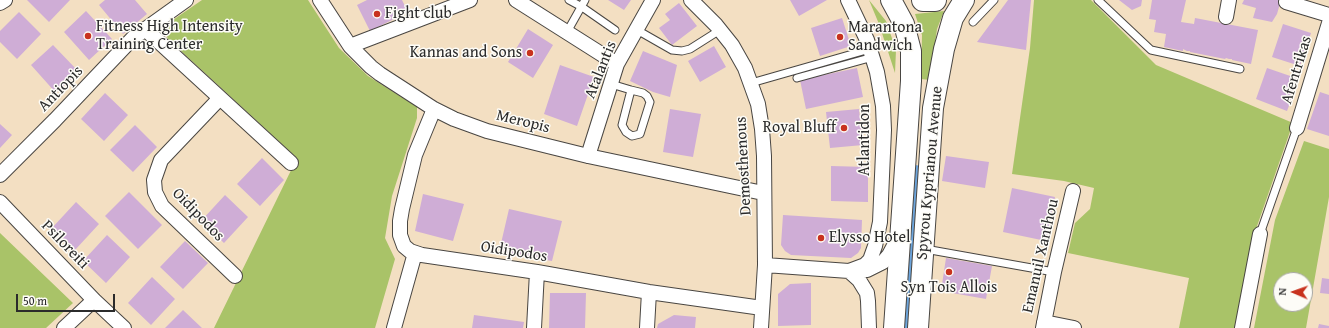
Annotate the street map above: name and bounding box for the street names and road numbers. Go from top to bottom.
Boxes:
street label: Afentrikas [1278,34,1316,106]
street label: Atalantis [581,38,621,102]
street label: Antiopis [34,62,88,116]
street label: Spyrou Kyprianou Avenue [913,85,947,261]
street label: Atlantidon [855,104,875,176]
street label: Meropis [494,106,552,138]
street label: Demosthenous [732,116,756,216]
street label: Oidipodos [168,184,228,246]
street label: Emanuil Xanthou [1019,197,1063,315]
street label: Psiloreiti [37,217,93,273]
street label: Oidipodos [479,237,549,267]

